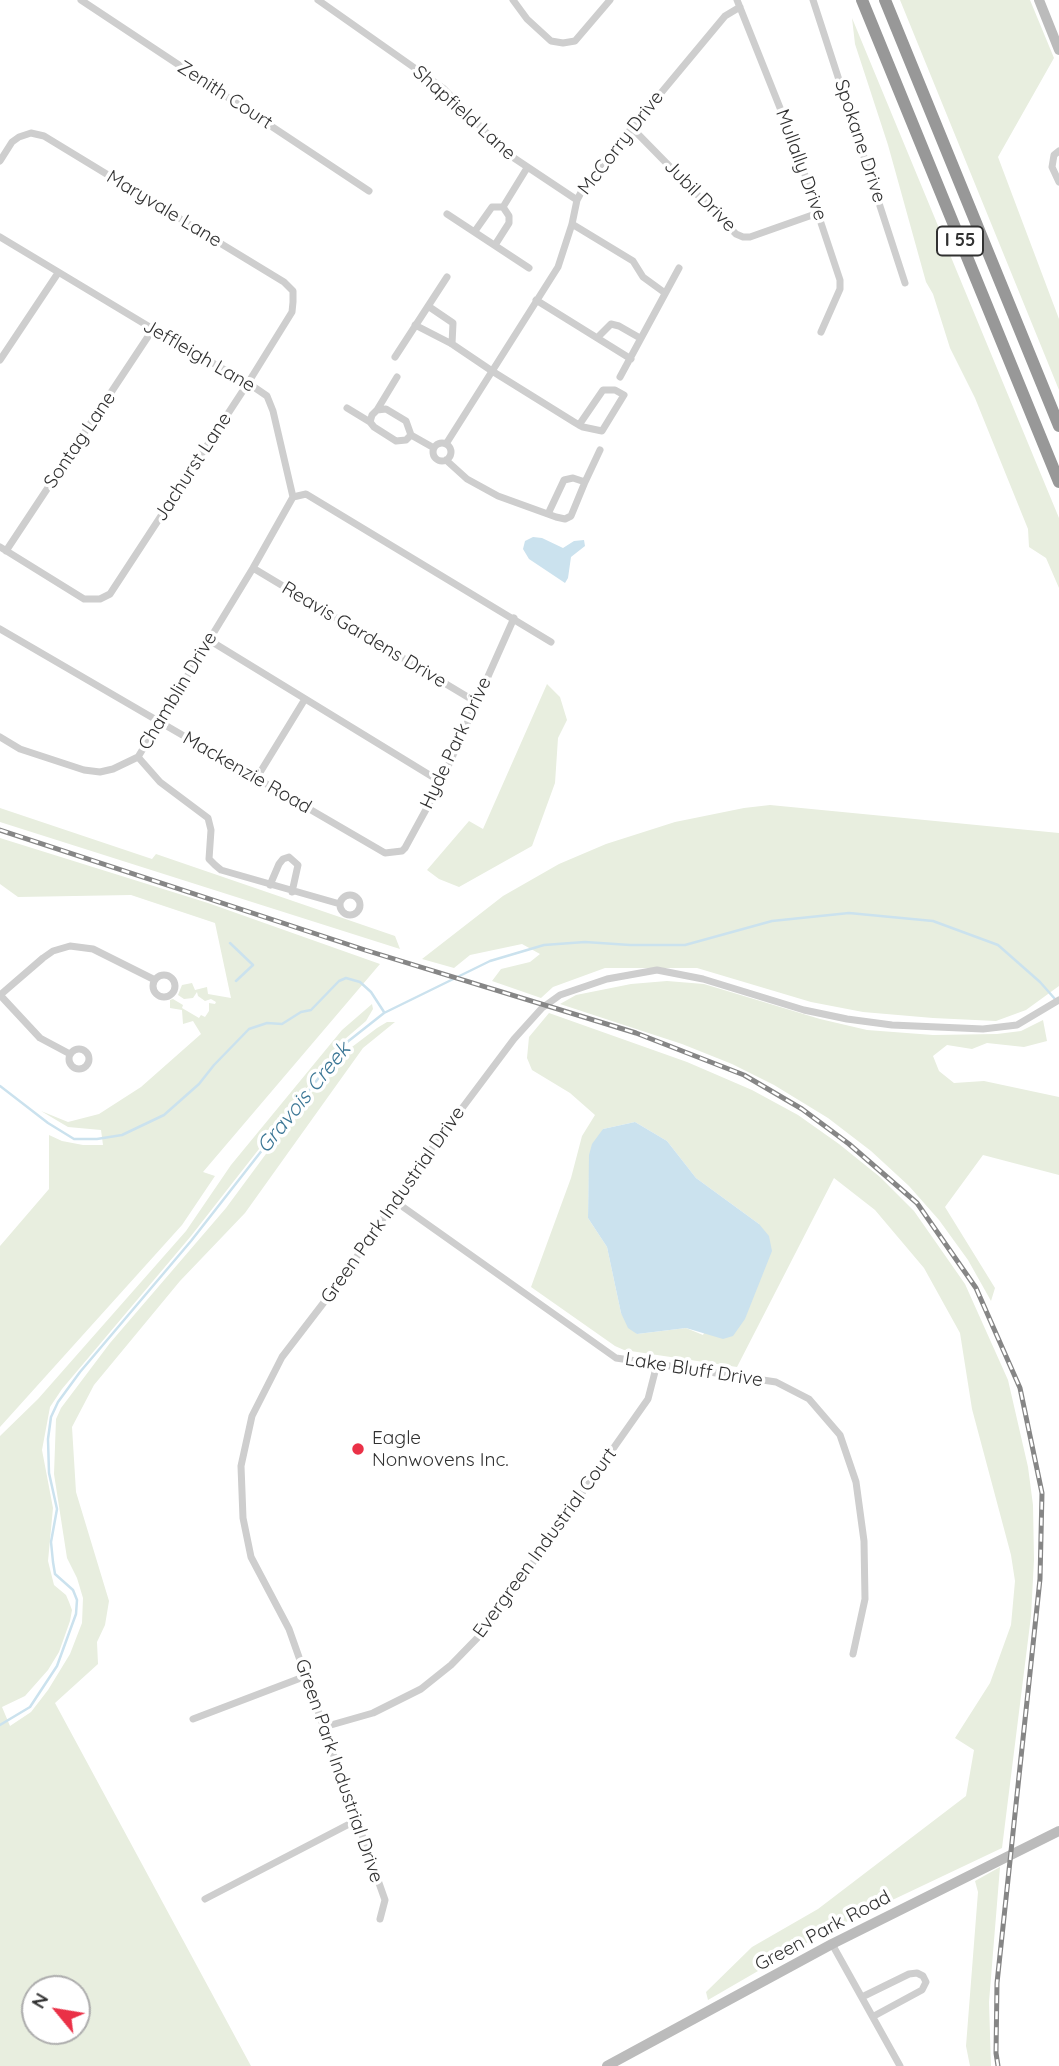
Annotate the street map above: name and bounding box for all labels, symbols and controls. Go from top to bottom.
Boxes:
street label: Zenith Court [173,56,277,134]
street label: Shapfield Lane [408,61,520,165]
street label: Spokane Drive [829,77,891,205]
street label: McCorry Drive [573,86,669,200]
street label: Mullally Drive [770,106,832,224]
street label: Jubil Drive [659,155,741,237]
street label: Maryvale Lane [102,166,226,252]
road number: I 55 [937,227,983,256]
street label: Jeffleigh Lane [139,315,259,397]
street label: Sontag Lane [39,387,121,493]
street label: Jachurst Lane [149,408,237,526]
street label: Reavis Gardens Drive [278,577,450,693]
street label: Chamblin Drive [134,628,222,754]
street label: Hyde Park Drive [415,673,497,813]
street label: Mackenzie Road [179,727,315,819]
water label: Gravois Creek [252,1038,356,1158]
street label: Green Park Industrial Drive [316,1102,470,1308]
street label: Lake Bluff Drive [623,1348,765,1392]
place label: Eagle Nonwovens Inc. [372,1427,509,1471]
marker: Eagle Nonwovens Inc. [350,1441,366,1457]
street label: Evergreen Industrial Court [468,1444,622,1642]
street label: Green Park Industrial Drive [290,1656,388,1886]
street label: Green Park Road [751,1886,895,1976]
north arrow [21,1975,91,2045]
text: N [26,1988,53,2013]

